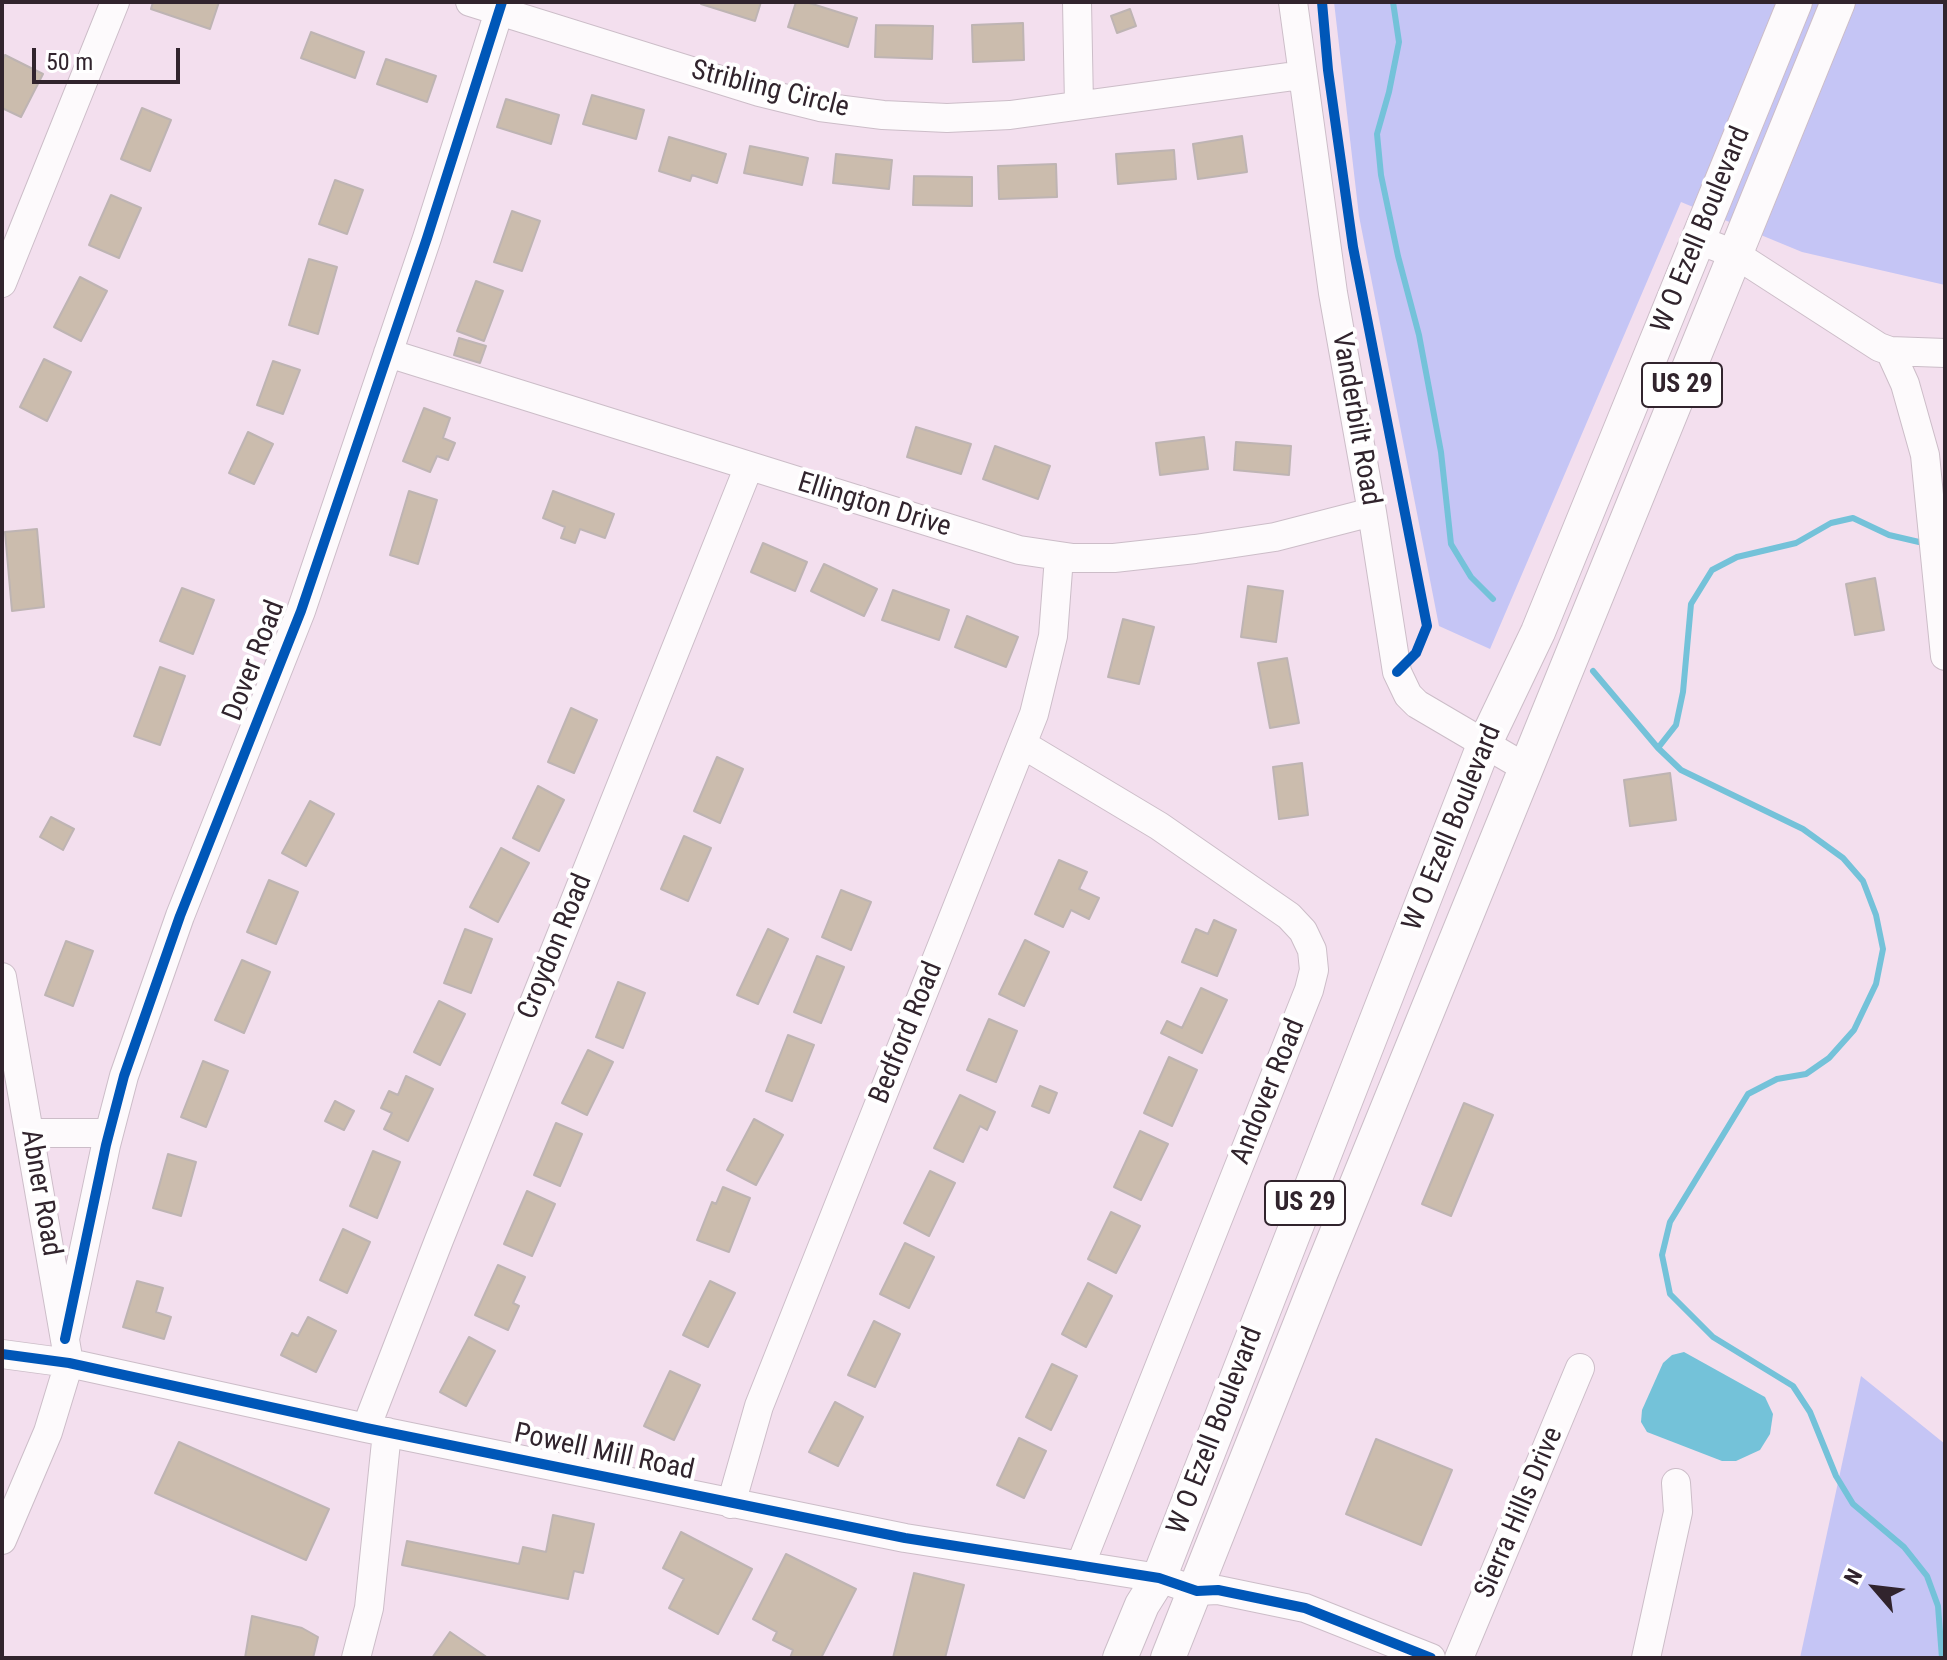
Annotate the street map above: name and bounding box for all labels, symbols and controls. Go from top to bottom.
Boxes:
scale bar [36,32,184,82]
text: 50 m [46,48,93,76]
street label: Stribling Circle [688,54,852,126]
street label: W O Ezell Boulevard [1645,122,1759,338]
street label: Vanderbilt Road [1323,330,1387,508]
road number: US 29 [1642,363,1722,407]
street label: Ellington Drive [793,467,955,545]
street label: Dover Road [217,596,293,726]
street label: W O Ezell Boulevard [1396,720,1510,936]
street label: Croydon Road [512,869,600,1025]
street label: Bedford Road [863,957,951,1109]
street label: Andover Road [1225,1015,1313,1169]
street label: Abner Road [12,1127,68,1259]
road number: US 29 [1265,1181,1345,1225]
street label: W O Ezell Boulevard [1161,1323,1271,1539]
street label: Powell Mill Road [511,1418,697,1488]
street label: Sierra Hills Drive [1469,1423,1571,1603]
north arrow [1835,1548,1915,1628]
text: N [1839,1565,1868,1588]

